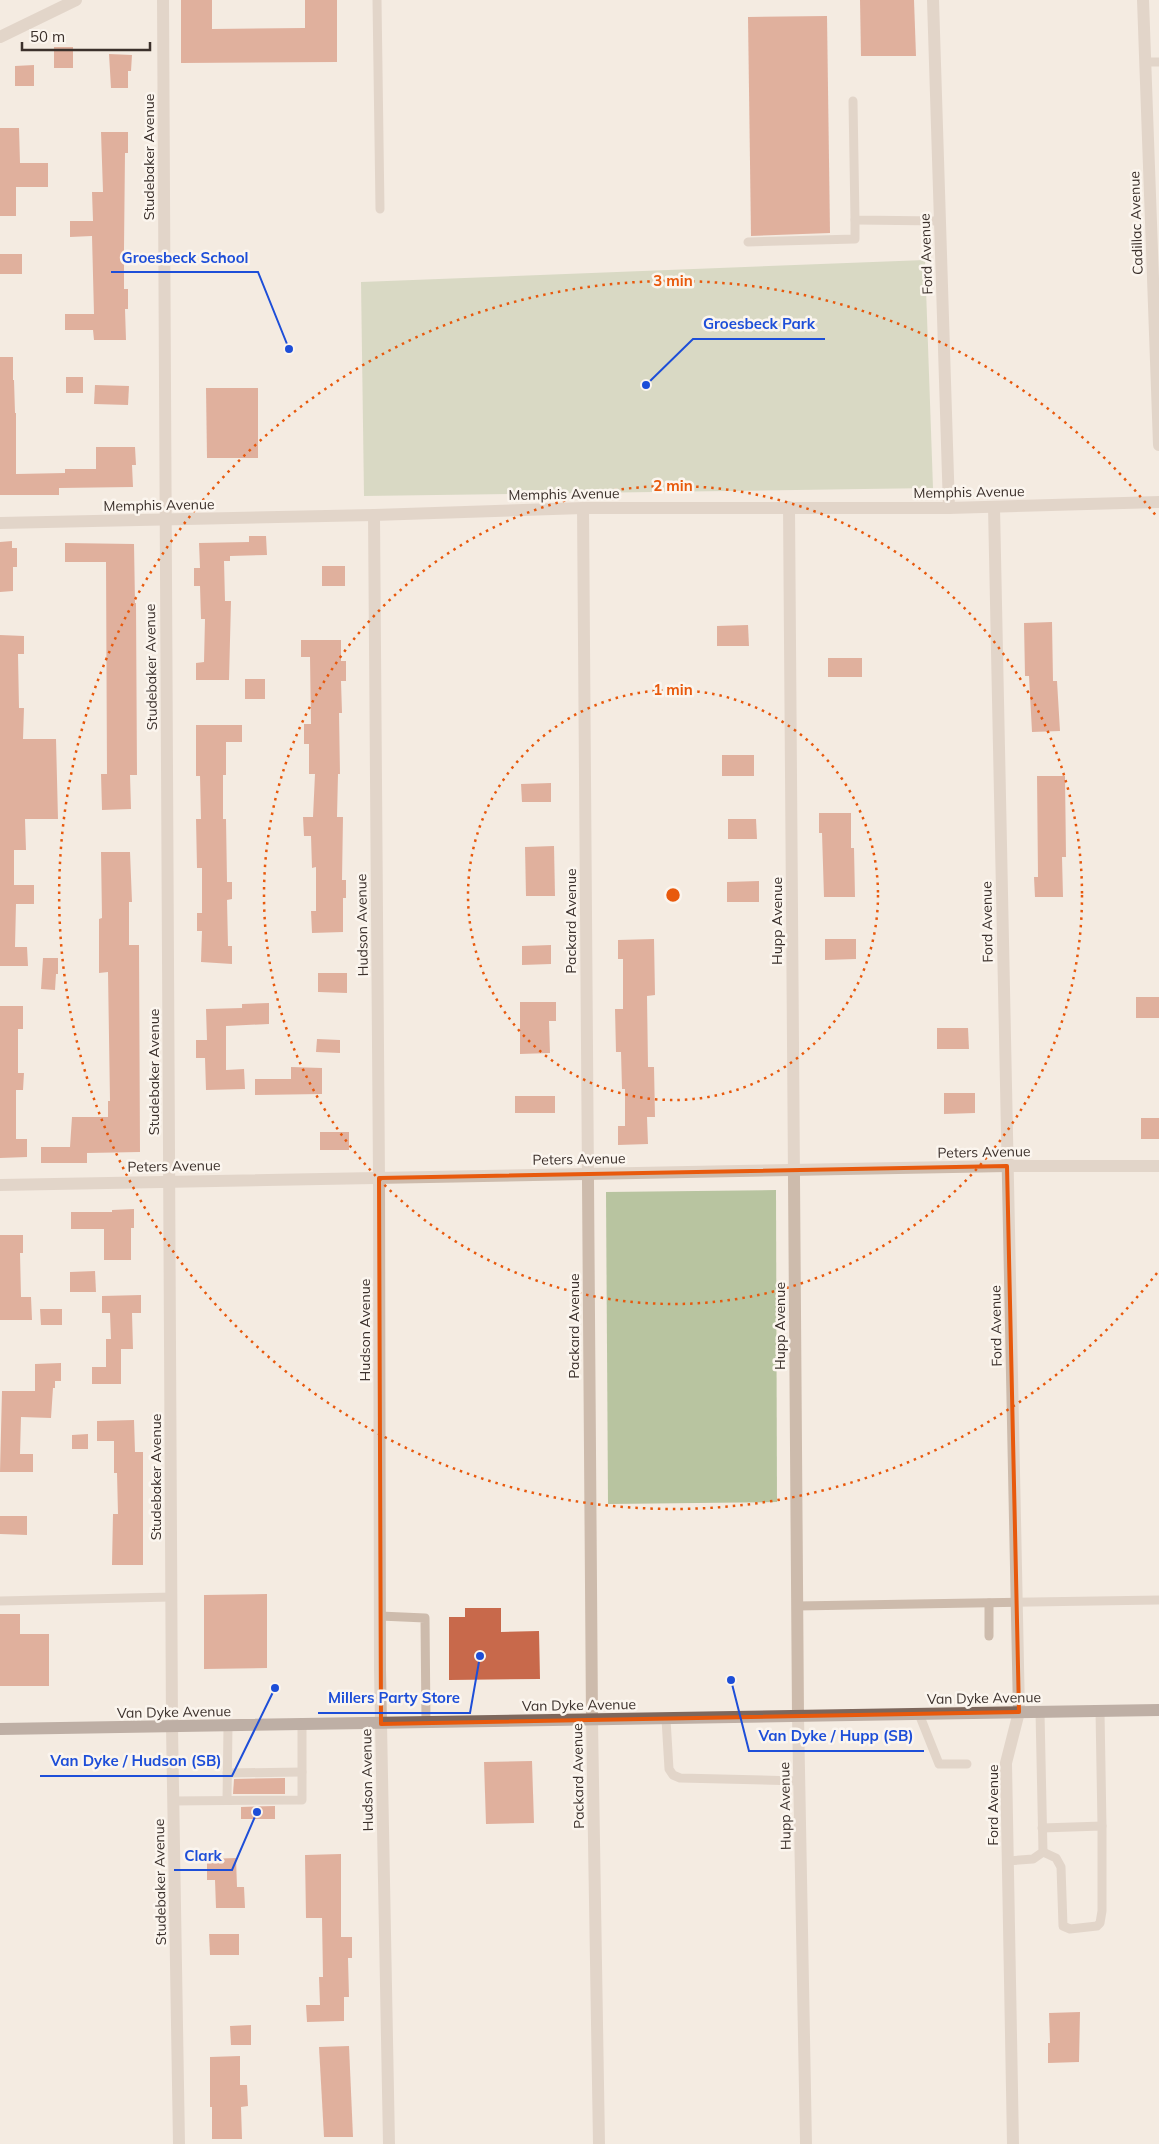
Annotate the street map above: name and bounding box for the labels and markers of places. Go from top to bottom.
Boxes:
callout: Groesbeck School [111,242,258,272]
callout: Groesbeck Park [693,309,825,339]
centre of rings [664,886,682,904]
callout: Millers Party Store [318,1683,470,1713]
callout: Van Dyke / Hupp (SB) [749,1721,924,1751]
callout: Van Dyke / Hudson (SB) [40,1746,232,1776]
callout: Clark [174,1840,232,1870]

